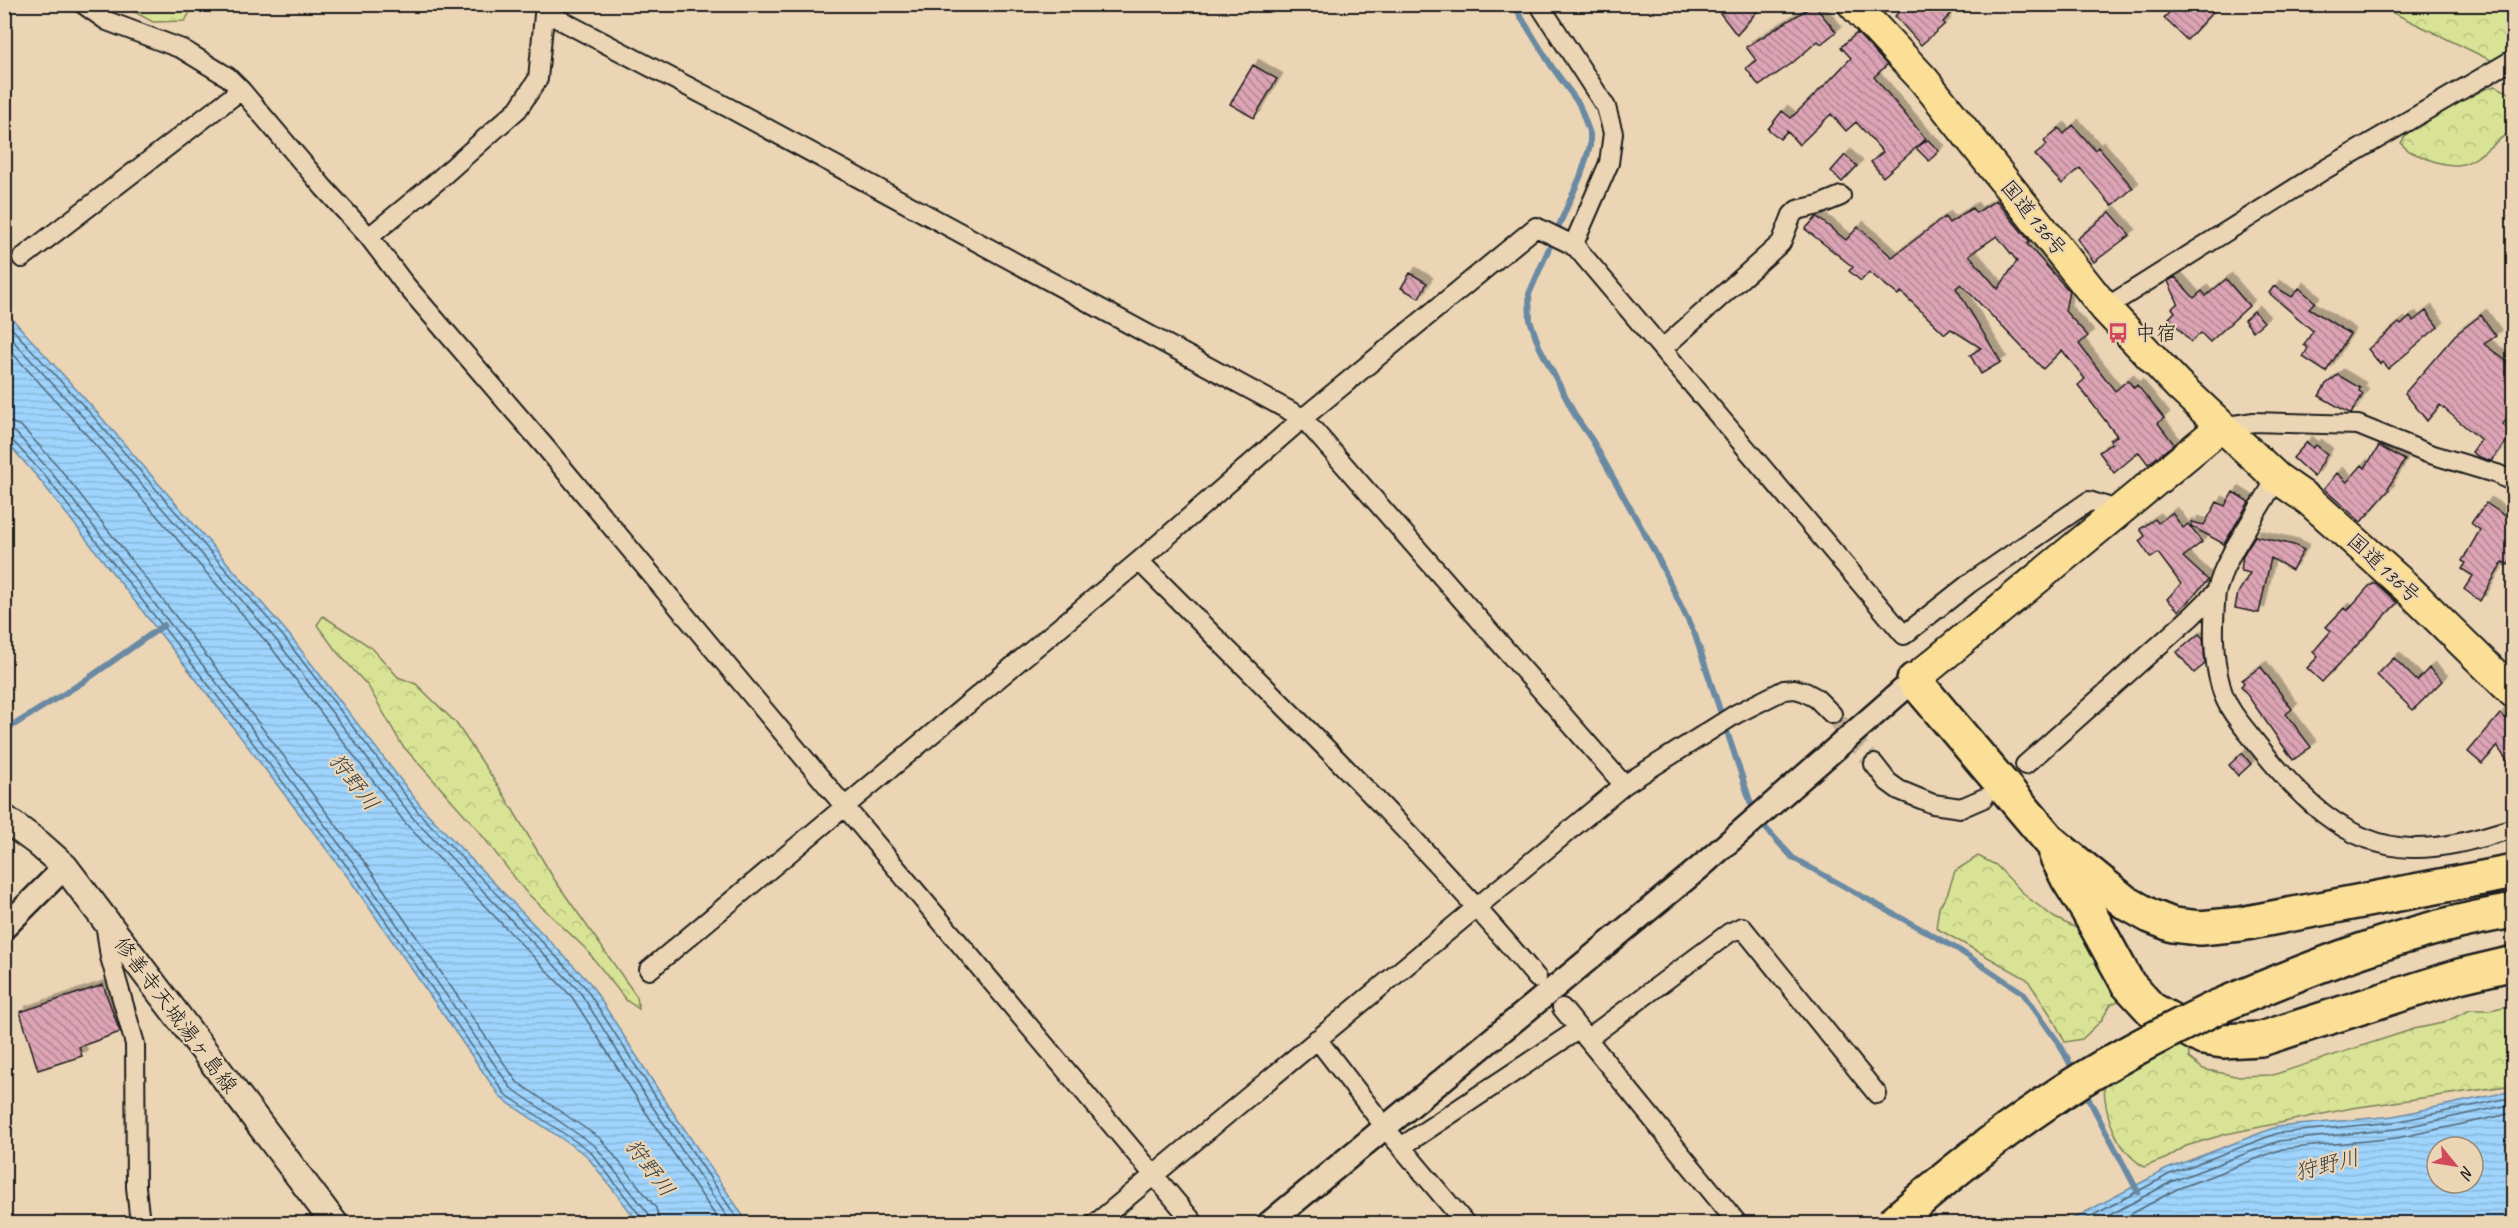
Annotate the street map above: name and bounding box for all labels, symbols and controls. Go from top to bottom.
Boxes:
street label: 国道136号 [1995,174,2073,262]
place label: 中宿 [2135,320,2177,346]
bus stop icon: 中宿 [2106,321,2130,345]
street label: 国道136号 [2342,527,2426,609]
water label: 狩野川 [323,747,385,817]
street label: 修善寺天城湯ヶ島線 [109,932,243,1098]
water label: 狩野川 [619,1133,681,1203]
north arrow [2425,1135,2485,1195]
water label: 狩野川 [2292,1143,2362,1187]
text: N [2454,1163,2478,1184]

